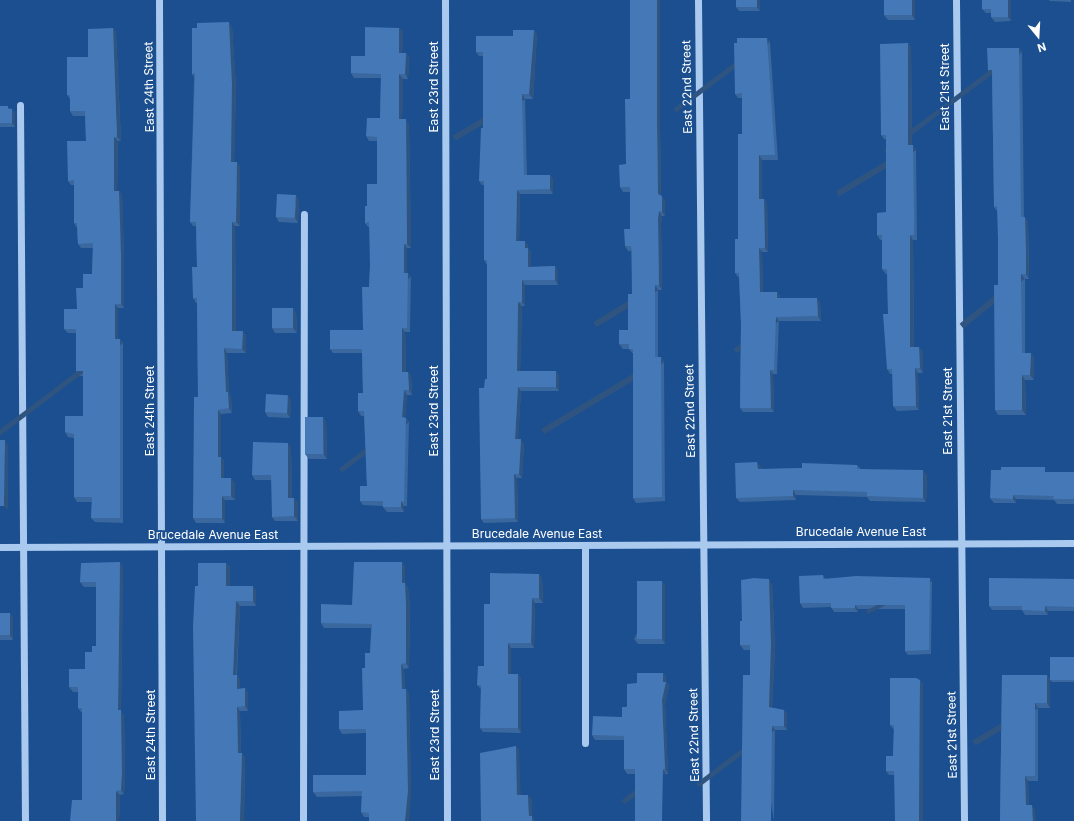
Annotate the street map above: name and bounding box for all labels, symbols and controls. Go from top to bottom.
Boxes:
north arrow [1018,16,1058,56]
text: N [1036,39,1048,55]
street label: East 22nd Street [679,40,695,134]
street label: East 23rd Street [427,41,441,133]
street label: East 24th Street [141,42,157,132]
street label: East 21st Street [938,43,952,131]
street label: East 22nd Street [682,364,698,458]
street label: East 23rd Street [427,365,441,457]
street label: East 24th Street [143,366,157,456]
street label: East 21st Street [941,367,955,455]
street label: Brucedale Avenue East [796,525,926,539]
street label: Brucedale Avenue East [472,527,602,541]
street label: Brucedale Avenue East [148,528,278,542]
street label: East 22nd Street [686,688,702,782]
street label: East 23rd Street [428,689,442,781]
street label: East 24th Street [144,690,158,780]
street label: East 21st Street [944,691,960,779]

